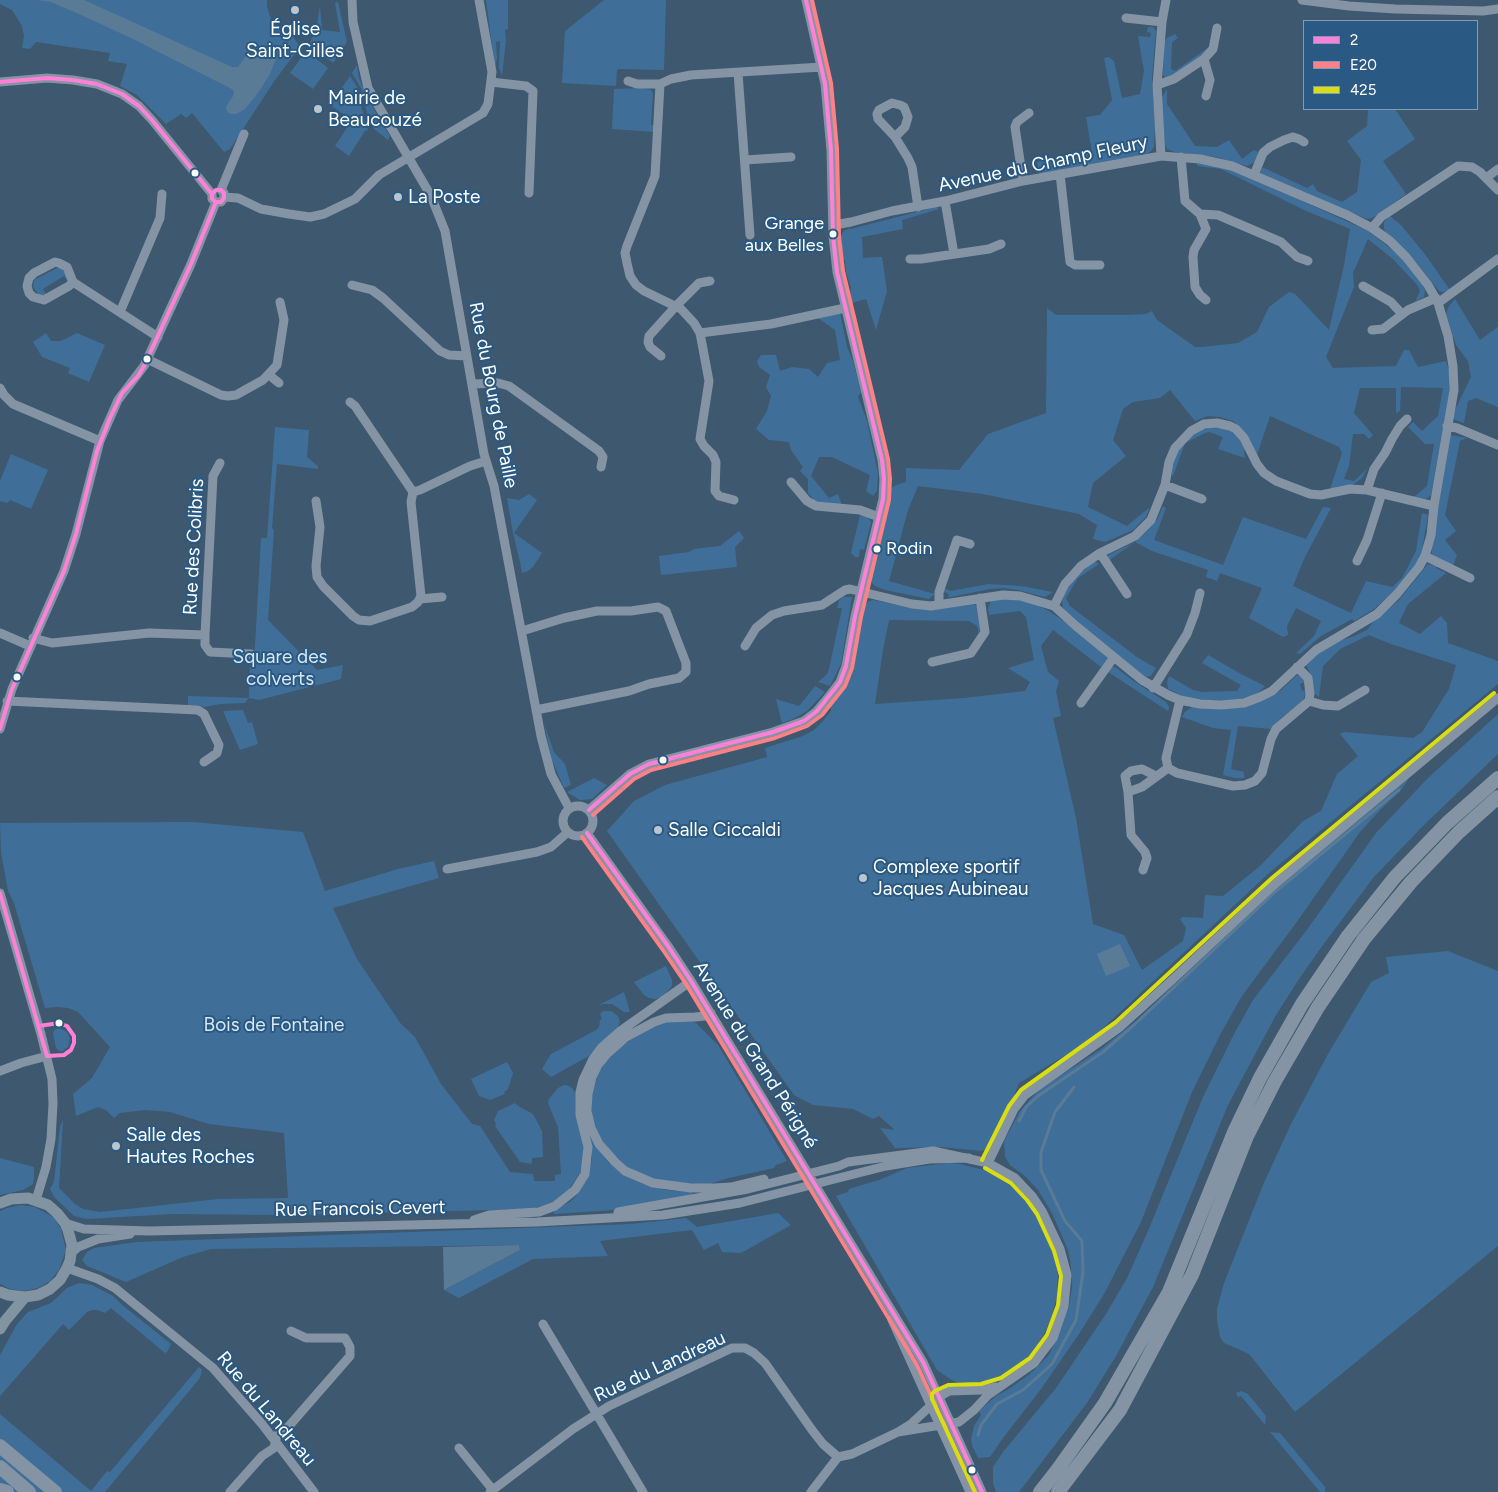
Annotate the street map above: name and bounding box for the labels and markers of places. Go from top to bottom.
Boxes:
marker: Église Saint-Gilles [289,4,301,16]
place label: Église Saint-Gilles [246,18,344,62]
place label: Mairie de Beaucouzé [328,87,422,131]
marker: Mairie de Beaucouzé [312,103,324,115]
unlabelled marker [190,168,200,178]
place label: La Poste [408,186,480,208]
marker: La Poste [392,191,404,203]
place label: Grange aux Belles [745,213,824,255]
marker: Grange aux Belles [828,229,838,239]
unlabelled marker [142,354,152,364]
place label: Rodin [886,538,932,560]
marker: Rodin [872,544,882,554]
unlabelled marker [12,672,22,682]
unlabelled marker [658,755,668,765]
place label: Salle Ciccaldi [668,819,781,841]
marker: Salle Ciccaldi [652,824,664,836]
place label: Complexe sportif Jacques Aubineau [873,856,1029,900]
marker: Complexe sportif Jacques Aubineau [857,872,869,884]
unlabelled marker [54,1018,64,1028]
place label: Salle des Hautes Roches [126,1124,255,1168]
marker: Salle des Hautes Roches [110,1140,122,1152]
unlabelled marker [967,1465,977,1475]

